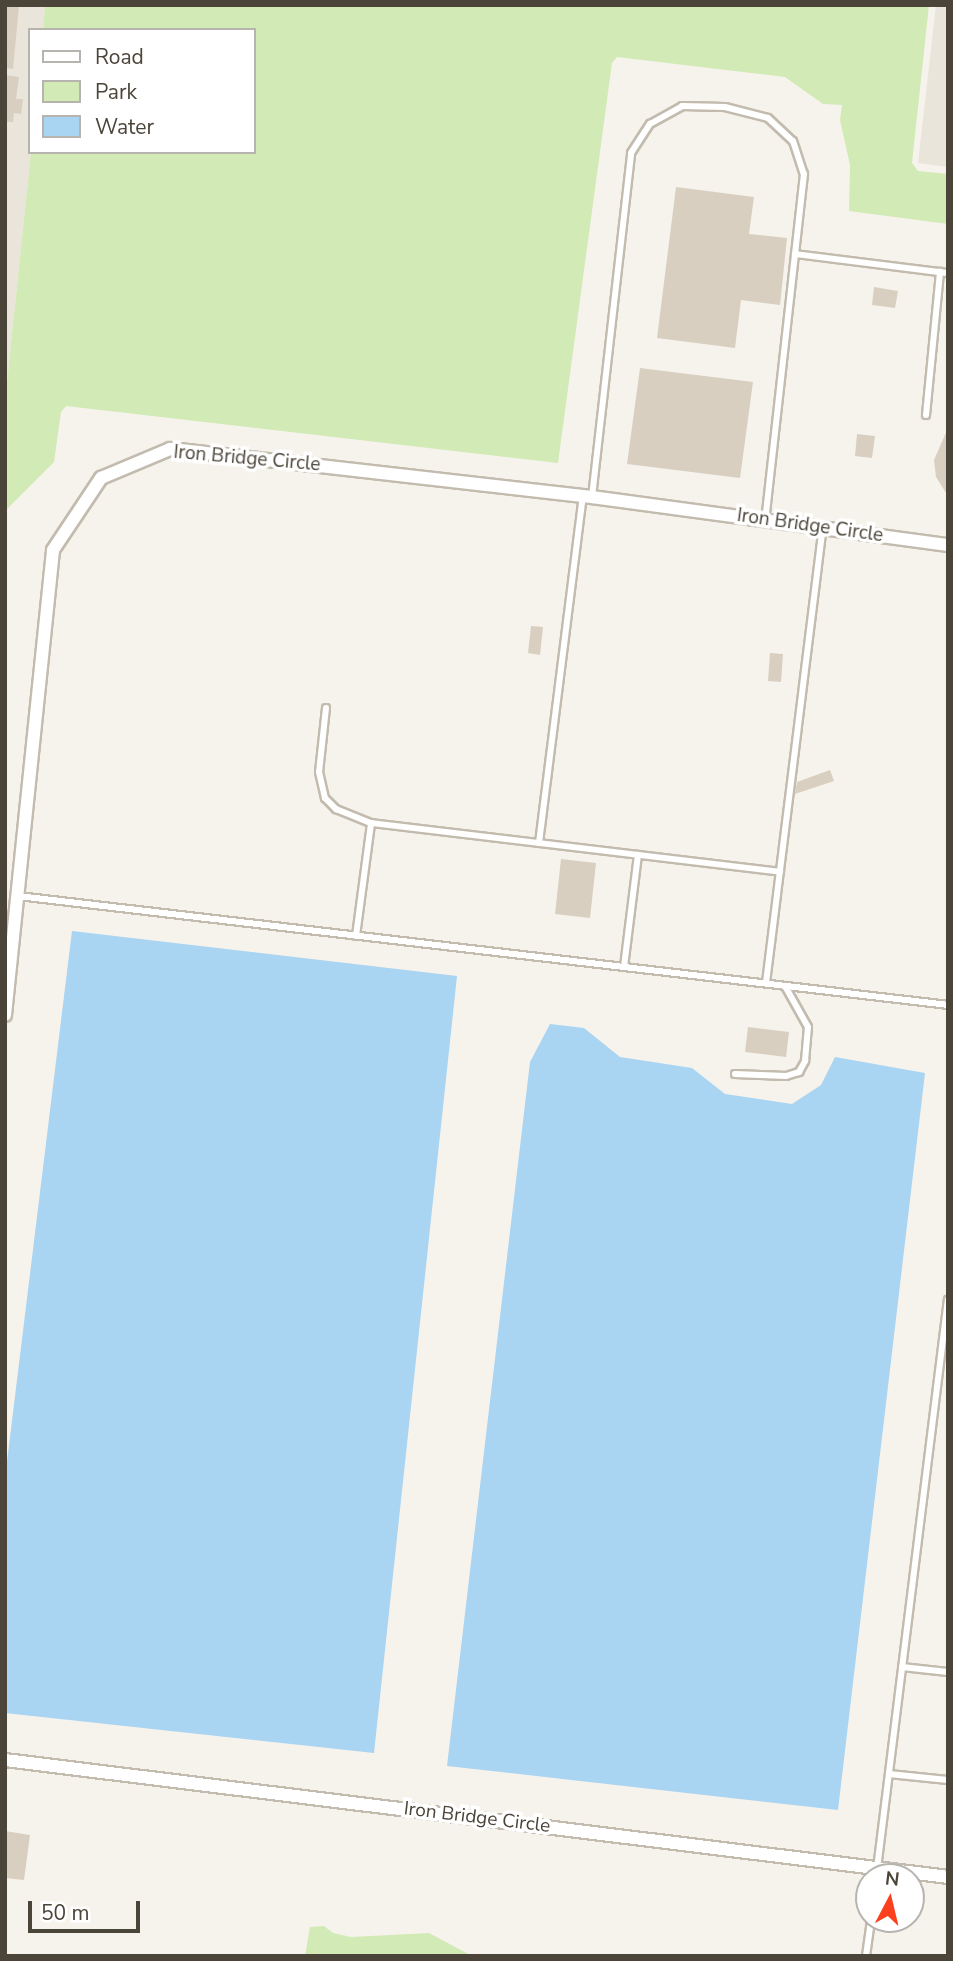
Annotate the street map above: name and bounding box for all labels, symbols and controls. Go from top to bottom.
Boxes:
legend [28,28,256,154]
text: Road [95,43,144,71]
text: Park [95,78,137,106]
text: Water [95,113,154,141]
street label: Iron Bridge Circle [173,441,321,477]
street label: Iron Bridge Circle [735,504,885,548]
street label: Iron Bridge Circle [402,1798,552,1838]
north arrow [855,1863,925,1933]
text: N [884,1865,901,1893]
scale bar [32,1888,144,1932]
text: 50 m [41,1899,90,1927]

